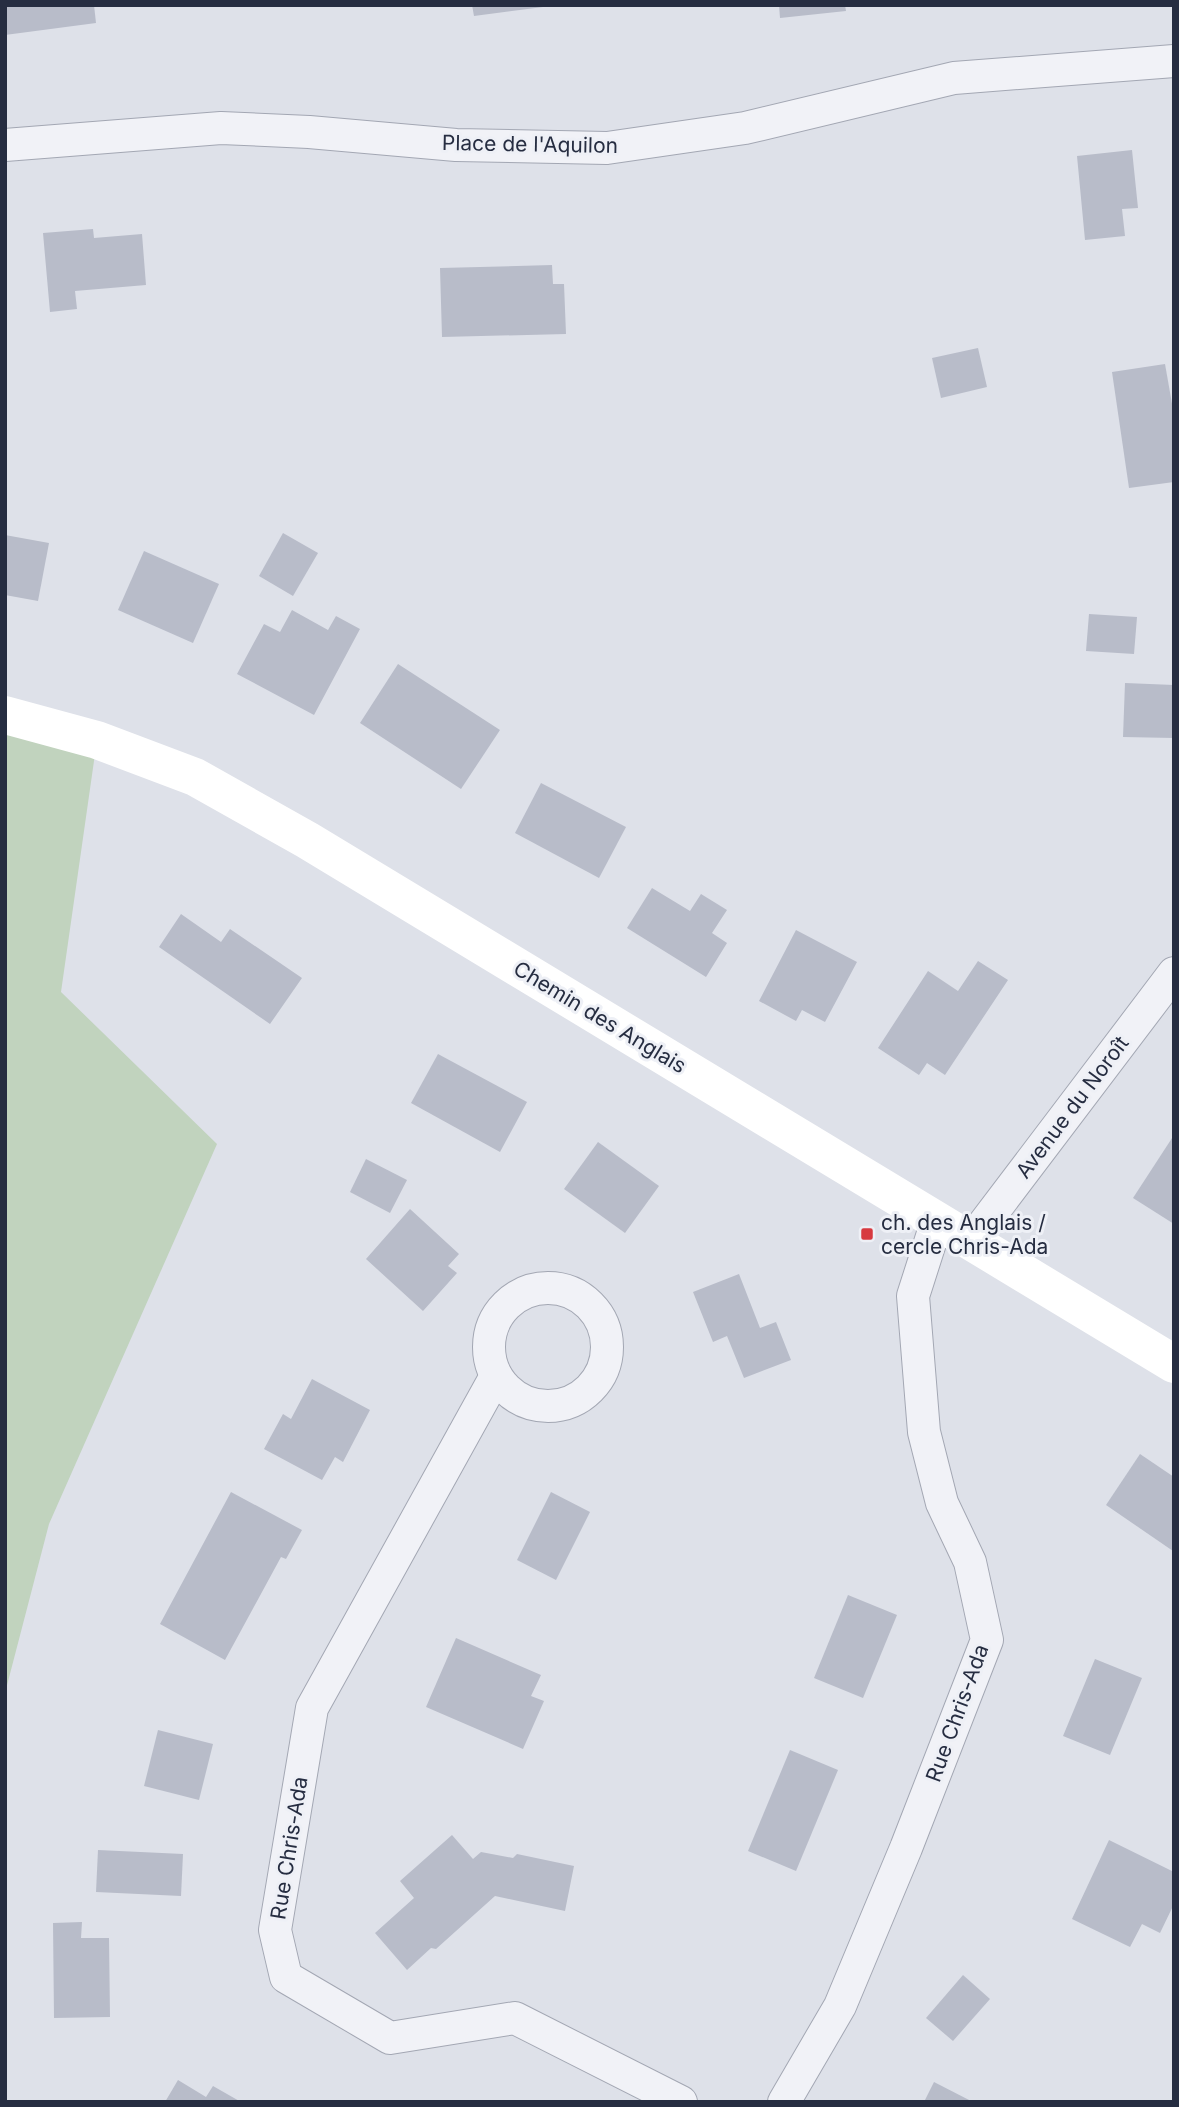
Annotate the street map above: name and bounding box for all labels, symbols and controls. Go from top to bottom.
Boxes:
street label: Place de l'Aquilon [442,130,618,158]
street label: Chemin des Anglais [509,956,691,1078]
street label: Avenue du Noroît [1010,1031,1134,1183]
place label: ch. des Anglais / cercle Chris-Ada [881,1210,1048,1259]
marker: ch. des Anglais / cercle Chris-Ada [859,1226,875,1242]
street label: Rue Chris-Ada [921,1641,993,1785]
street label: Rue Chris-Ada [265,1775,313,1921]

